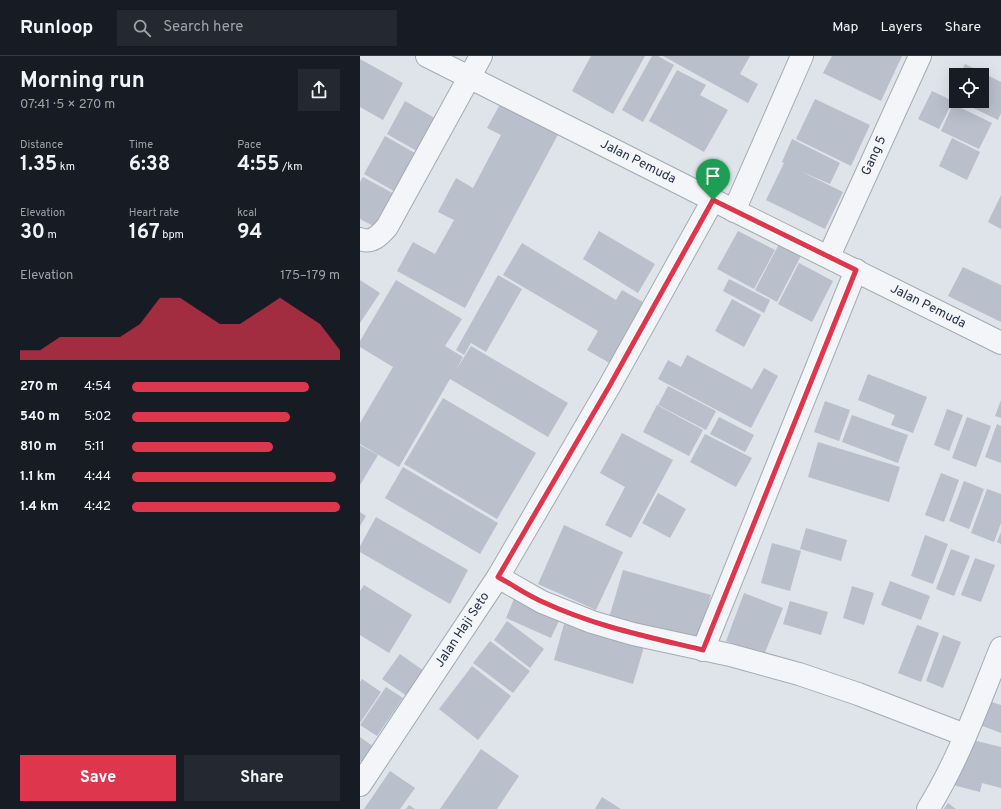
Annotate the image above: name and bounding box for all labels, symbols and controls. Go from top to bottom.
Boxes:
search box [117,10,397,46]
text: Runloop [20,16,93,40]
icon: search [131,17,153,39]
text: Search here [163,18,243,37]
text: Map [832,19,858,36]
text: Layers [880,19,922,36]
text: Share [944,19,981,36]
text: Morning run [20,68,145,95]
map controls [949,68,989,108]
button: locate [949,68,989,108]
button: share [298,69,340,111]
text: 07:41 · 5 × 270 m [20,97,115,113]
street label: Gang 5 [859,133,891,178]
street label: Jalan Pemuda [597,136,678,188]
text: Distance [20,138,63,152]
text: Time [129,138,153,152]
text: Pace [237,138,262,152]
text: 1.35 [20,152,57,178]
text: 6:38 [129,152,170,178]
text: 4:55 [237,152,279,178]
pin [696,159,730,200]
text: km [57,160,75,174]
text: /km [279,160,303,174]
icon: arrive [702,165,724,187]
text: Elevation [20,206,65,220]
text: Heart rate [129,206,179,220]
text: kcal [237,206,257,220]
text: 30 [20,220,45,246]
text: 167 [129,220,160,246]
text: 94 [237,220,262,246]
text: m [45,228,57,242]
text: bpm [160,228,184,242]
text: Elevation [20,268,73,284]
text: 175–179 m [280,268,340,284]
street label: Jalan Pemuda [887,281,968,332]
text: 270 m [20,379,58,395]
text: 4:54 [84,379,111,395]
text: 540 m [20,409,60,425]
text: 5:02 [84,409,111,425]
text: 810 m [20,439,57,455]
text: 5:11 [84,439,105,455]
text: 1.1 km [20,469,56,485]
text: 4:44 [84,469,111,485]
text: 1.4 km [20,499,59,515]
text: 4:42 [84,499,111,515]
street label: Jalan Haji Seto [432,589,494,671]
button: Save [20,755,176,801]
button: Share [184,755,340,801]

